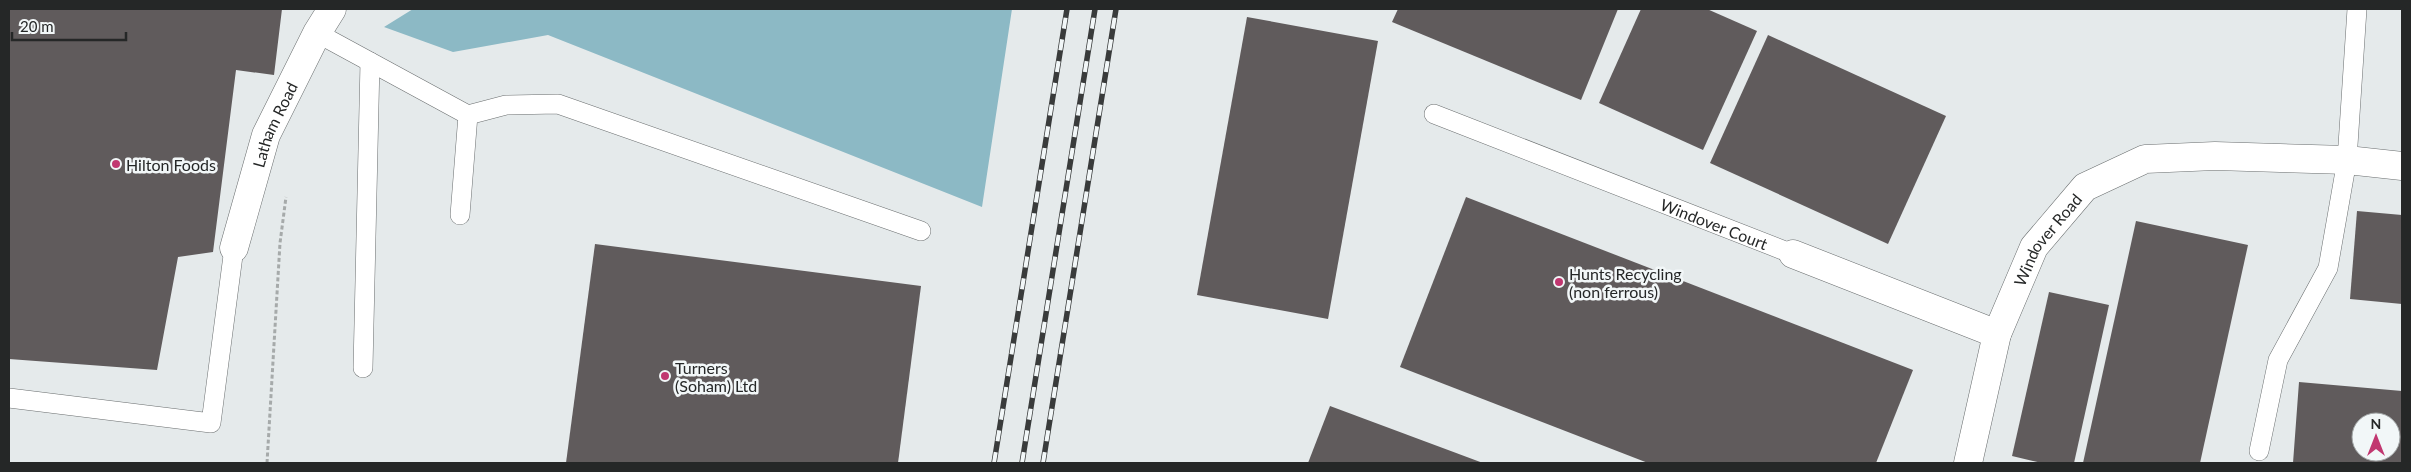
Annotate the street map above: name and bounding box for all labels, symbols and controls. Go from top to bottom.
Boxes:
scale bar [12,10,126,42]
text: 20 m [20,17,54,35]
street label: Latham Road [248,79,301,170]
place label: Hilton Foods [126,155,216,174]
marker: Hilton Foods [110,158,122,170]
street label: Windover Road [2009,189,2085,289]
street label: Windover Court [1658,194,1771,253]
place label: Hunts Recycling (non ferrous) [1569,264,1682,301]
marker: Hunts Recycling (non ferrous) [1553,276,1565,288]
place label: Turners (Soham) Ltd [675,358,757,395]
marker: Turners (Soham) Ltd [659,370,671,382]
north arrow [2351,412,2401,462]
text: N [2371,415,2381,432]

